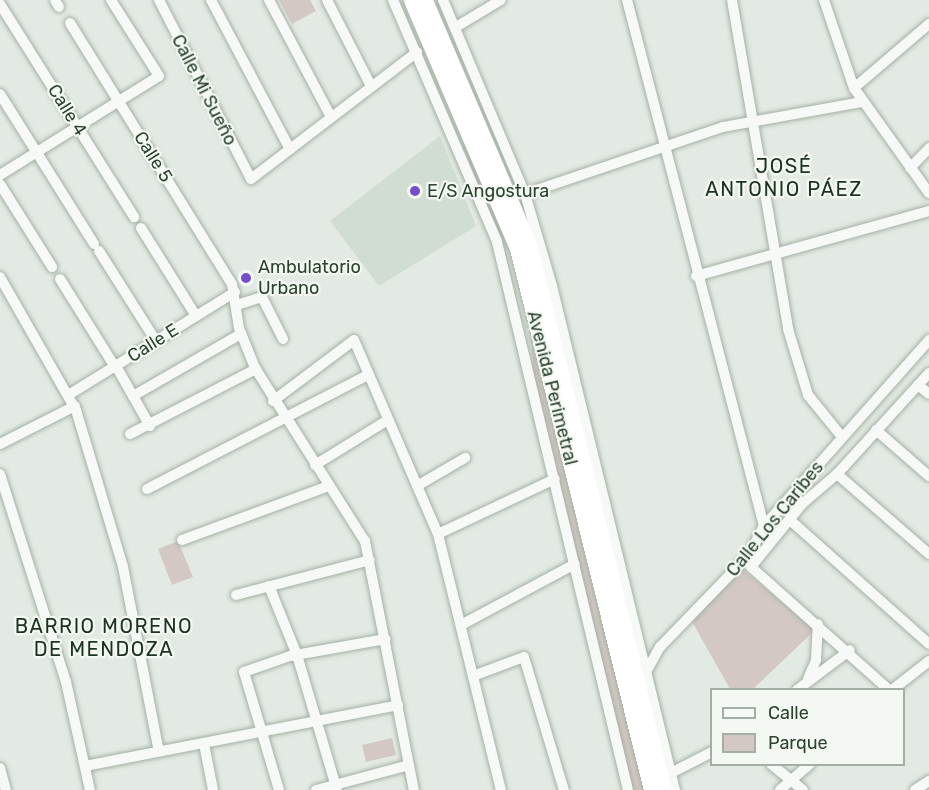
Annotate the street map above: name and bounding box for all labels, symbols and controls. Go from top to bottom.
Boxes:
street label: Calle Mi Sueño [167,31,241,149]
street label: Calle 4 [43,80,91,140]
street label: Calle 5 [129,128,177,186]
district label: JOSÉ ANTONIO PÁEZ [705,155,863,202]
place label: E/S Angostura [427,180,550,202]
marker: E/S Angostura [408,184,422,198]
place label: Ambulatorio Urbano [258,257,361,300]
marker: Ambulatorio Urbano [239,271,253,285]
street label: Avenida Perimetral [522,309,582,467]
street label: Calle E [124,319,182,367]
street label: Calle Los Caribes [722,457,828,581]
district label: BARRIO MORENO DE MENDOZA [15,615,193,662]
legend [710,688,905,766]
text: Calle [768,702,809,724]
text: Parque [768,732,828,754]

